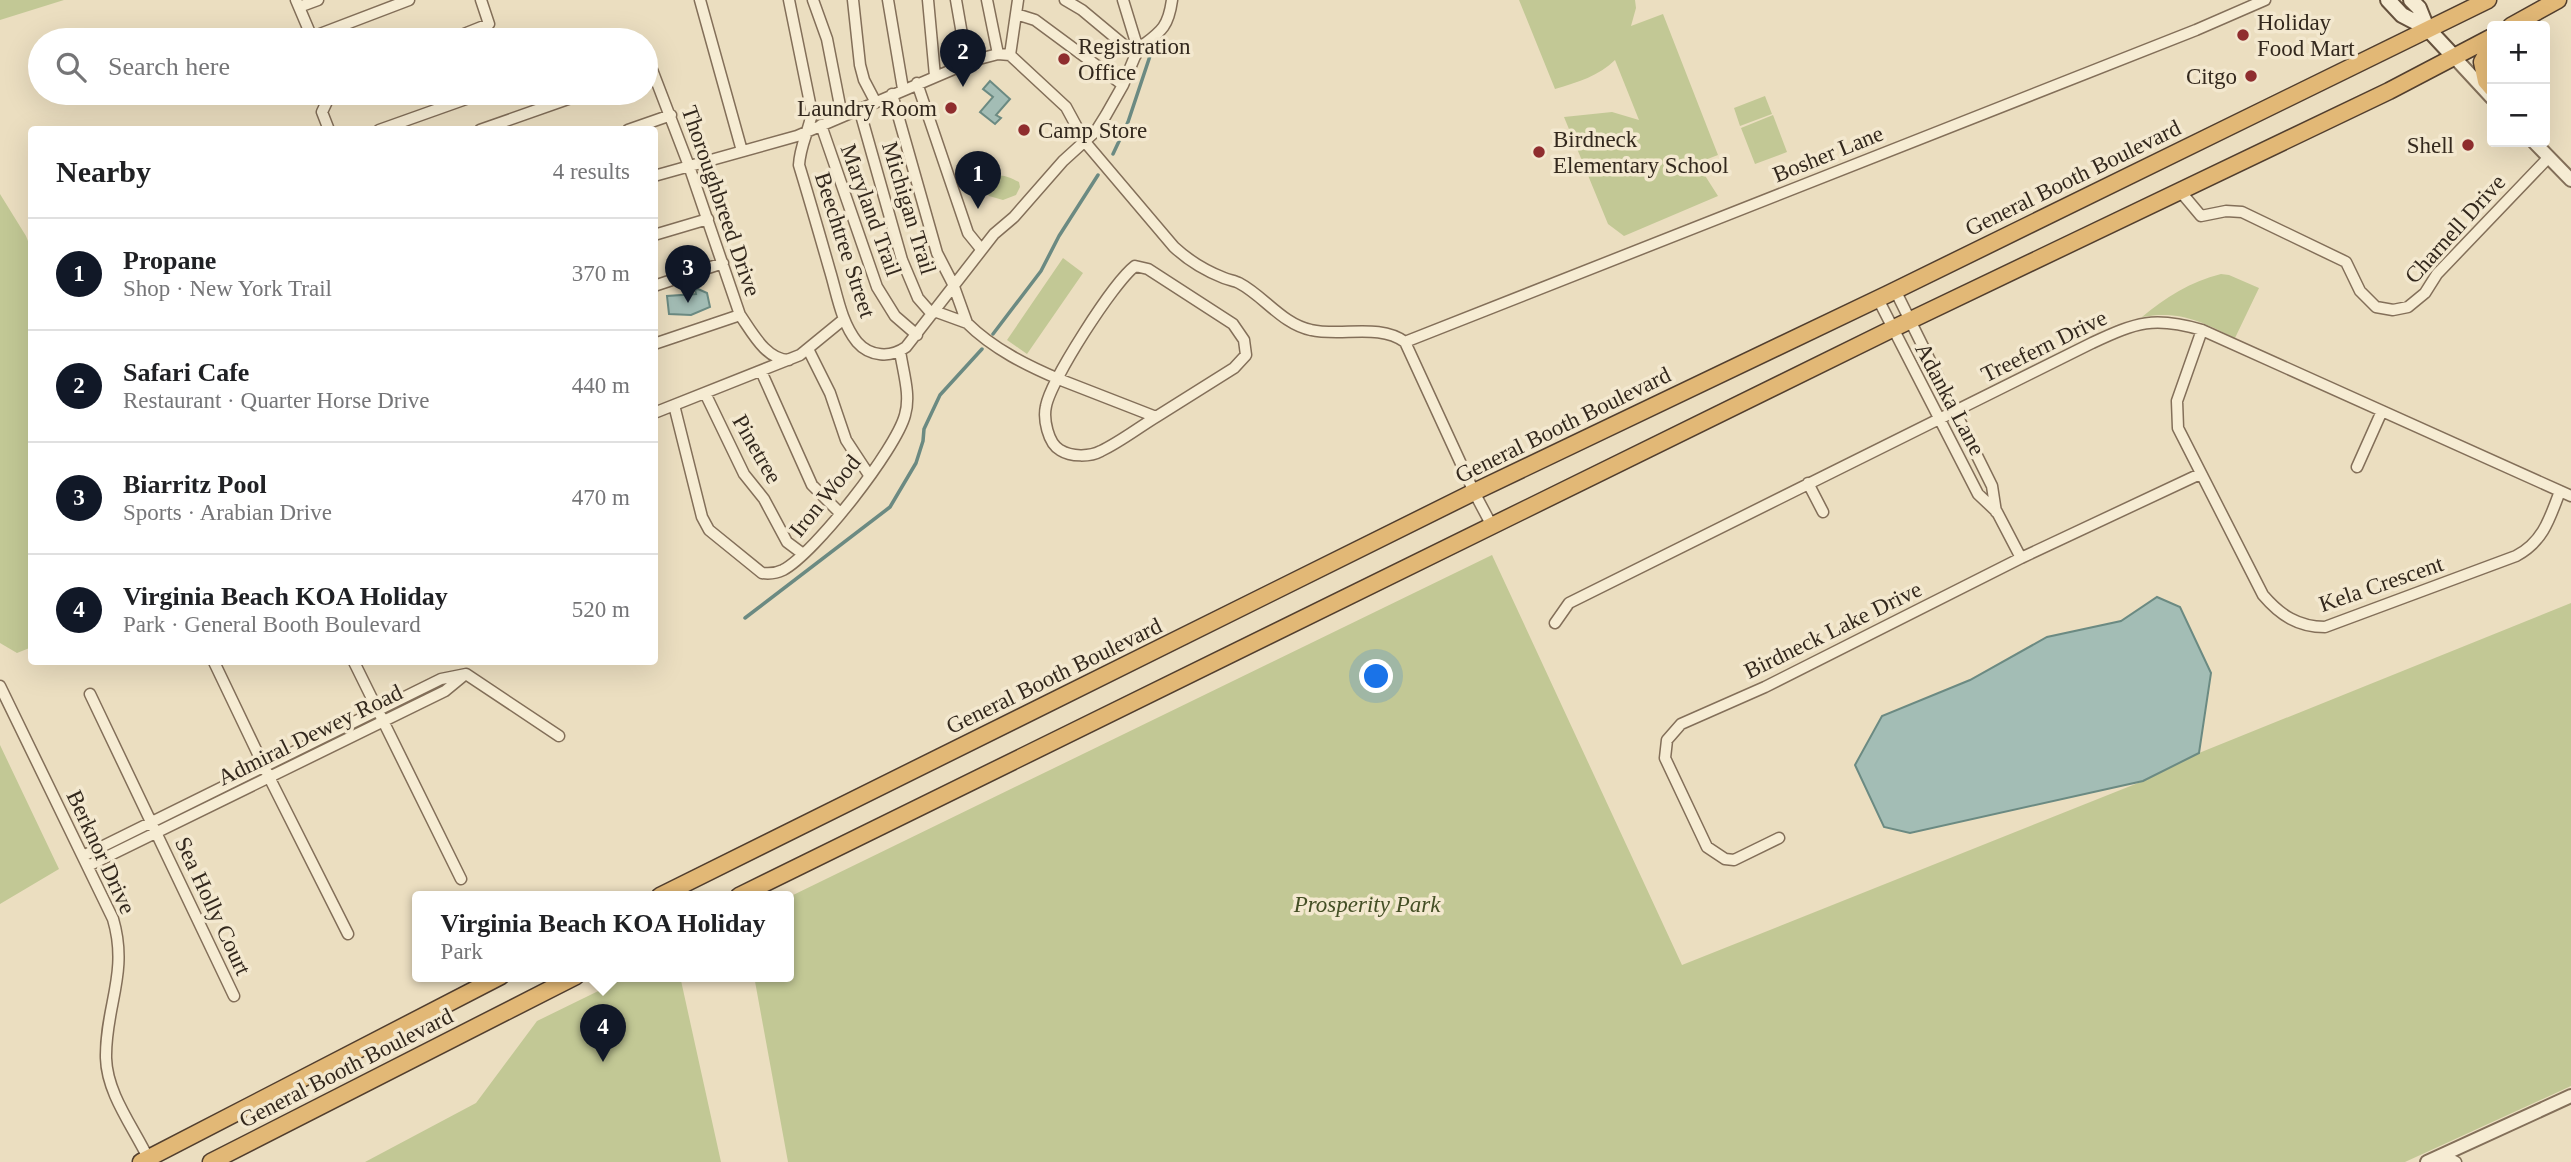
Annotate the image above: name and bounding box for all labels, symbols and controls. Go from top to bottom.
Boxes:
place label: Holiday Food Mart [2257,10,2355,61]
map controls [2487,21,2550,147]
button: + [2487,21,2550,84]
marker: Holiday Food Mart [2235,27,2251,43]
search box [28,28,658,105]
pin: 2 [940,29,986,87]
place label: Registration Office [1078,34,1191,85]
icon: search [52,48,90,86]
marker: Registration Office [1056,51,1072,67]
text: Search here [108,52,230,81]
place label: Citgo [2186,64,2237,89]
marker: Citgo [2243,68,2259,84]
button: − [2487,84,2550,147]
place label: Laundry Room [797,96,937,121]
marker: Laundry Room [943,100,959,116]
street label: Thoroughbreed Drive [677,102,765,300]
street label: General Booth Boulevard [1961,115,2185,241]
place label: Camp Store [1038,118,1147,143]
street label: Bosher Lane [1769,121,1887,187]
marker: Camp Store [1016,122,1032,138]
place label: Birdneck Elementary School [1553,127,1729,178]
place label: Shell [2407,133,2454,158]
marker: Shell [2460,137,2476,153]
street label: Michigan Trail [877,139,941,277]
street label: Maryland Trail [836,141,906,279]
marker: Birdneck Elementary School [1531,144,1547,160]
pin: 1 [955,151,1001,209]
text: Nearby [56,155,151,188]
text: 4 results [553,159,630,184]
street label: Beechtree Street [810,169,880,321]
street label: Charnell Drive [2400,170,2510,288]
pin: 3 [665,245,711,303]
text: Propane [123,246,216,275]
text: 1 [73,261,85,286]
text: 370 m [572,261,630,286]
text: Shop · New York Trail [123,276,332,301]
street label: Treefern Drive [1977,305,2111,387]
street label: Adanka Lane [1910,339,1990,459]
text: Safari Cafe [123,358,249,387]
street label: General Booth Boulevard [1451,362,1675,488]
text: 2 [73,373,85,398]
text: 440 m [572,373,630,398]
text: Restaurant · Quarter Horse Drive [123,388,430,413]
street label: Pinetree [727,410,787,488]
street label: Iron Wood [784,450,866,542]
text: Biarritz Pool [123,470,267,499]
text: 3 [73,485,85,510]
text: 470 m [572,485,630,510]
text: Sports · Arabian Drive [123,500,332,525]
street label: Kela Crescent [2316,551,2447,617]
street label: Birdneck Lake Drive [1740,576,1926,684]
text: Virginia Beach KOA Holiday [123,582,448,611]
text: 4 [73,597,85,622]
text: 520 m [572,597,630,622]
text: Park · General Booth Boulevard [123,612,421,637]
street label: General Booth Boulevard [942,613,1166,739]
your location [1359,659,1393,693]
street label: Admiral Dewey Road [214,679,407,790]
street label: Berknor Drive [61,786,141,918]
street label: Sea Holly Court [170,833,256,980]
popup [412,891,794,982]
park label: Prosperity Park [1293,892,1441,917]
text: Virginia Beach KOA Holiday [441,909,765,938]
text: Park [441,939,483,964]
street label: General Booth Boulevard [235,1003,457,1133]
pin: 4 [580,1004,626,1062]

